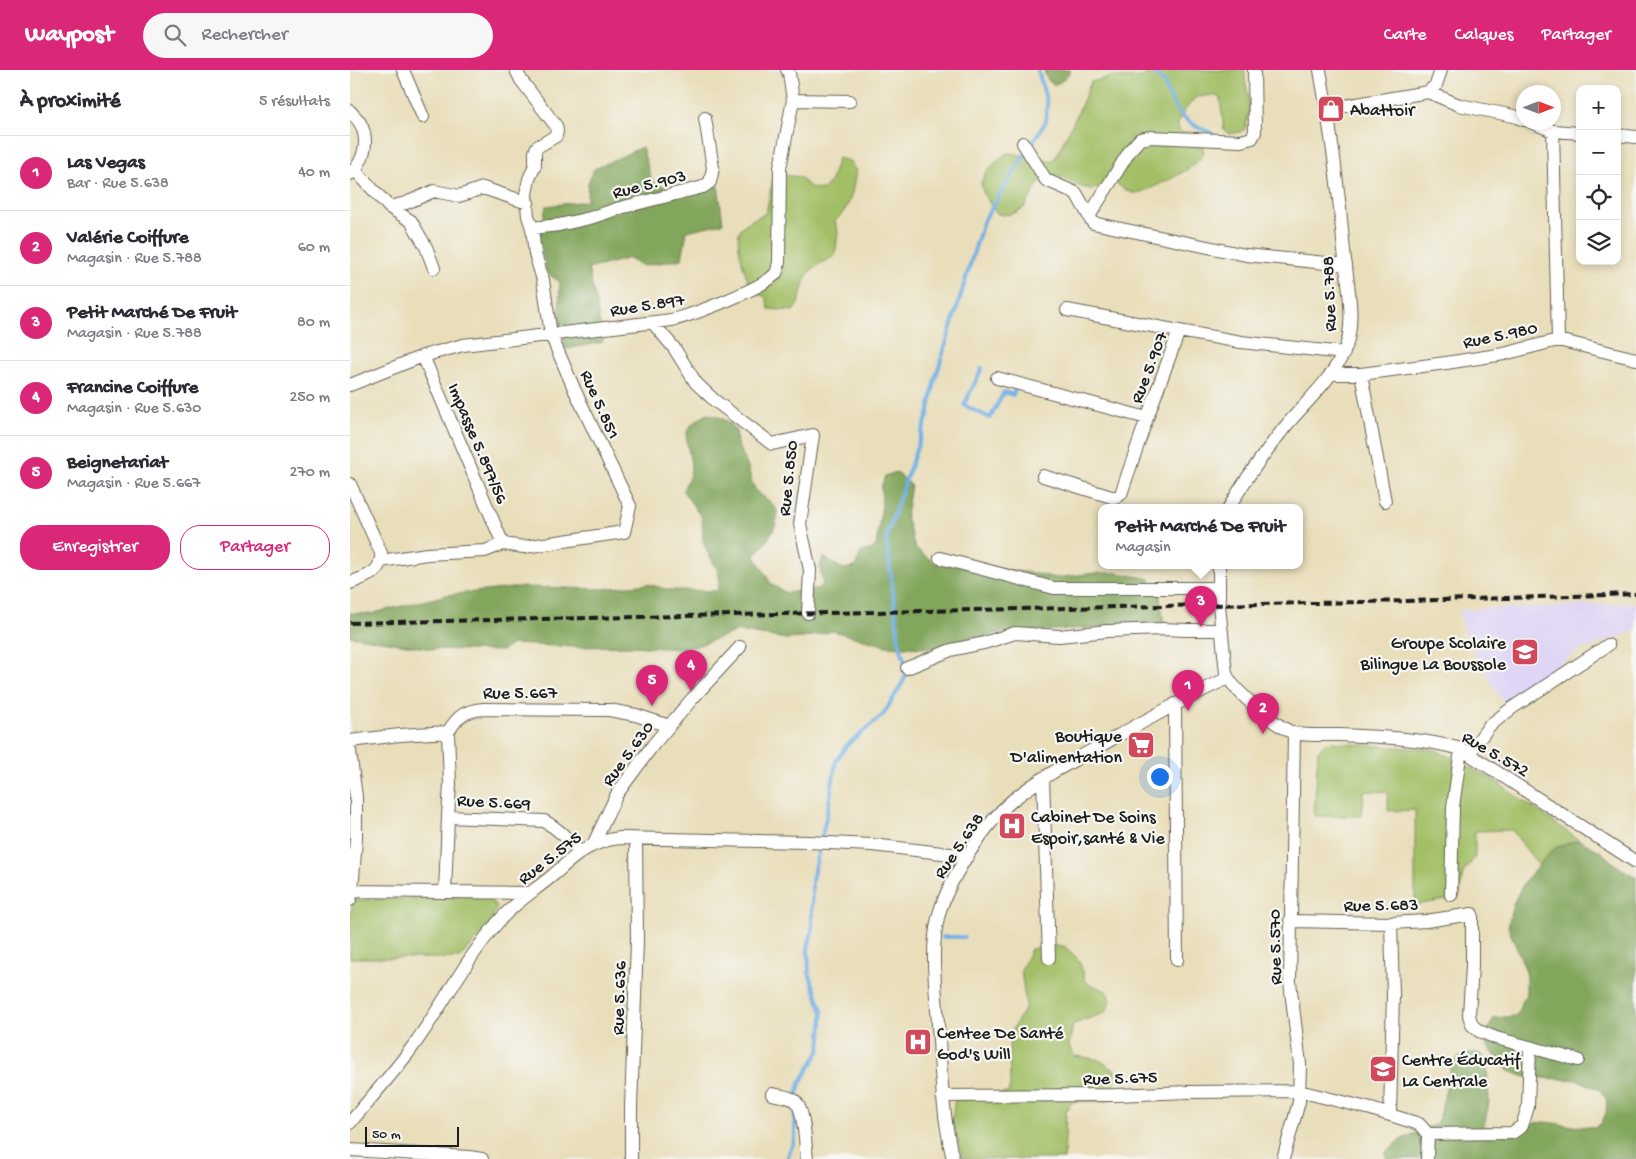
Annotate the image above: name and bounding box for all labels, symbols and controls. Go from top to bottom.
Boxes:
search box [143,13,493,58]
text: Waypost [25,21,113,50]
icon: search [161,21,189,49]
text: Rechercher [201,24,288,47]
text: Carte [1384,25,1427,46]
text: Calques [1455,25,1513,46]
text: Partager [1541,25,1611,46]
north arrow [1516,85,1561,130]
map controls [1576,85,1621,265]
button: + [1576,85,1621,130]
text: À proximité [20,90,121,115]
text: 5 résultats [259,93,330,112]
shop icon: Abattoir [1316,94,1346,124]
place label: Abattoir [1350,101,1416,122]
button: − [1576,130,1621,175]
text: Las Vegas [67,152,145,175]
text: 1 [33,164,39,183]
text: 40 m [298,164,330,183]
street label: Rue 5.903 [611,166,689,205]
text: Bar · Rue 5.638 [67,175,169,194]
button: locate [1576,175,1621,220]
button: layers [1576,220,1621,265]
text: Valérie Coiffure [67,227,189,250]
text: 2 [32,239,40,258]
text: 60 m [298,239,330,258]
text: Magasin · Rue 5.788 [67,250,202,269]
street label: Rue 5.788 [1319,256,1342,332]
street label: Rue 5.897 [609,290,687,323]
text: Petit Marché De Fruit [67,302,237,325]
text: 3 [32,314,40,333]
text: 80 m [297,314,330,333]
street label: Rue 5.980 [1461,318,1540,355]
text: Magasin · Rue 5.788 [67,325,202,344]
street label: Rue 5.907 [1127,328,1174,407]
street label: Rue 5.851 [574,367,623,443]
text: Francine Coiffure [67,377,198,400]
street label: Impasse 5.897/56 [442,380,512,508]
text: 4 [32,389,40,408]
text: 250 m [290,389,330,408]
text: Magasin · Rue 5.630 [67,400,201,419]
street label: Rue 5.850 [775,439,804,517]
text: Beignetariat [67,452,168,475]
text: 5 [32,464,40,483]
text: 270 m [290,464,330,483]
text: Magasin · Rue 5.667 [67,475,200,494]
popup [1098,504,1303,569]
text: Petit Marché De Fruit [1116,516,1285,539]
button: Enregistrer [20,525,170,570]
button: Partager [180,525,330,570]
text: Magasin [1116,539,1171,558]
pin: 3 [1185,586,1217,627]
place label: Groupe Scolaire Bilingue La Boussole [1360,634,1507,676]
school or university icon: Groupe Scolaire Bilingue La Boussole [1510,637,1540,667]
pin: 4 [675,650,707,691]
pin: 5 [636,665,668,706]
pin: 1 [1172,670,1204,711]
street label: Rue 5.667 [483,684,558,705]
pin: 2 [1247,693,1279,734]
street label: Rue 5.630 [598,718,660,791]
place label: Boutique D'alimentation [1010,727,1123,769]
street label: Rue 5.572 [1457,728,1532,783]
supermarket icon: Boutique D'alimentation [1126,730,1156,760]
your location [1147,764,1173,790]
street label: Rue 5.669 [456,791,531,816]
place label: Cabinet De Soins Espoir,santé & Vie [1031,808,1166,850]
street label: Rue 5.638 [930,809,990,883]
hospital icon: Cabinet De Soins Espoir,santé & Vie [997,811,1027,841]
street label: Rue 5.575 [515,828,586,890]
street label: Rue 5.683 [1343,895,1419,918]
street label: Rue 5.570 [1265,909,1288,985]
street label: Rue 5.636 [609,960,632,1036]
place label: Centee De Santé God's Will [937,1024,1064,1066]
hospital icon: Centee De Santé God's Will [903,1027,933,1057]
place label: Centre Éducatif La Centrale [1402,1051,1521,1093]
school or university icon: Centre Éducatif La Centrale [1368,1054,1398,1084]
street label: Rue 5.675 [1082,1068,1158,1091]
scale bar [365,1124,459,1147]
text: 50 m [372,1127,401,1144]

